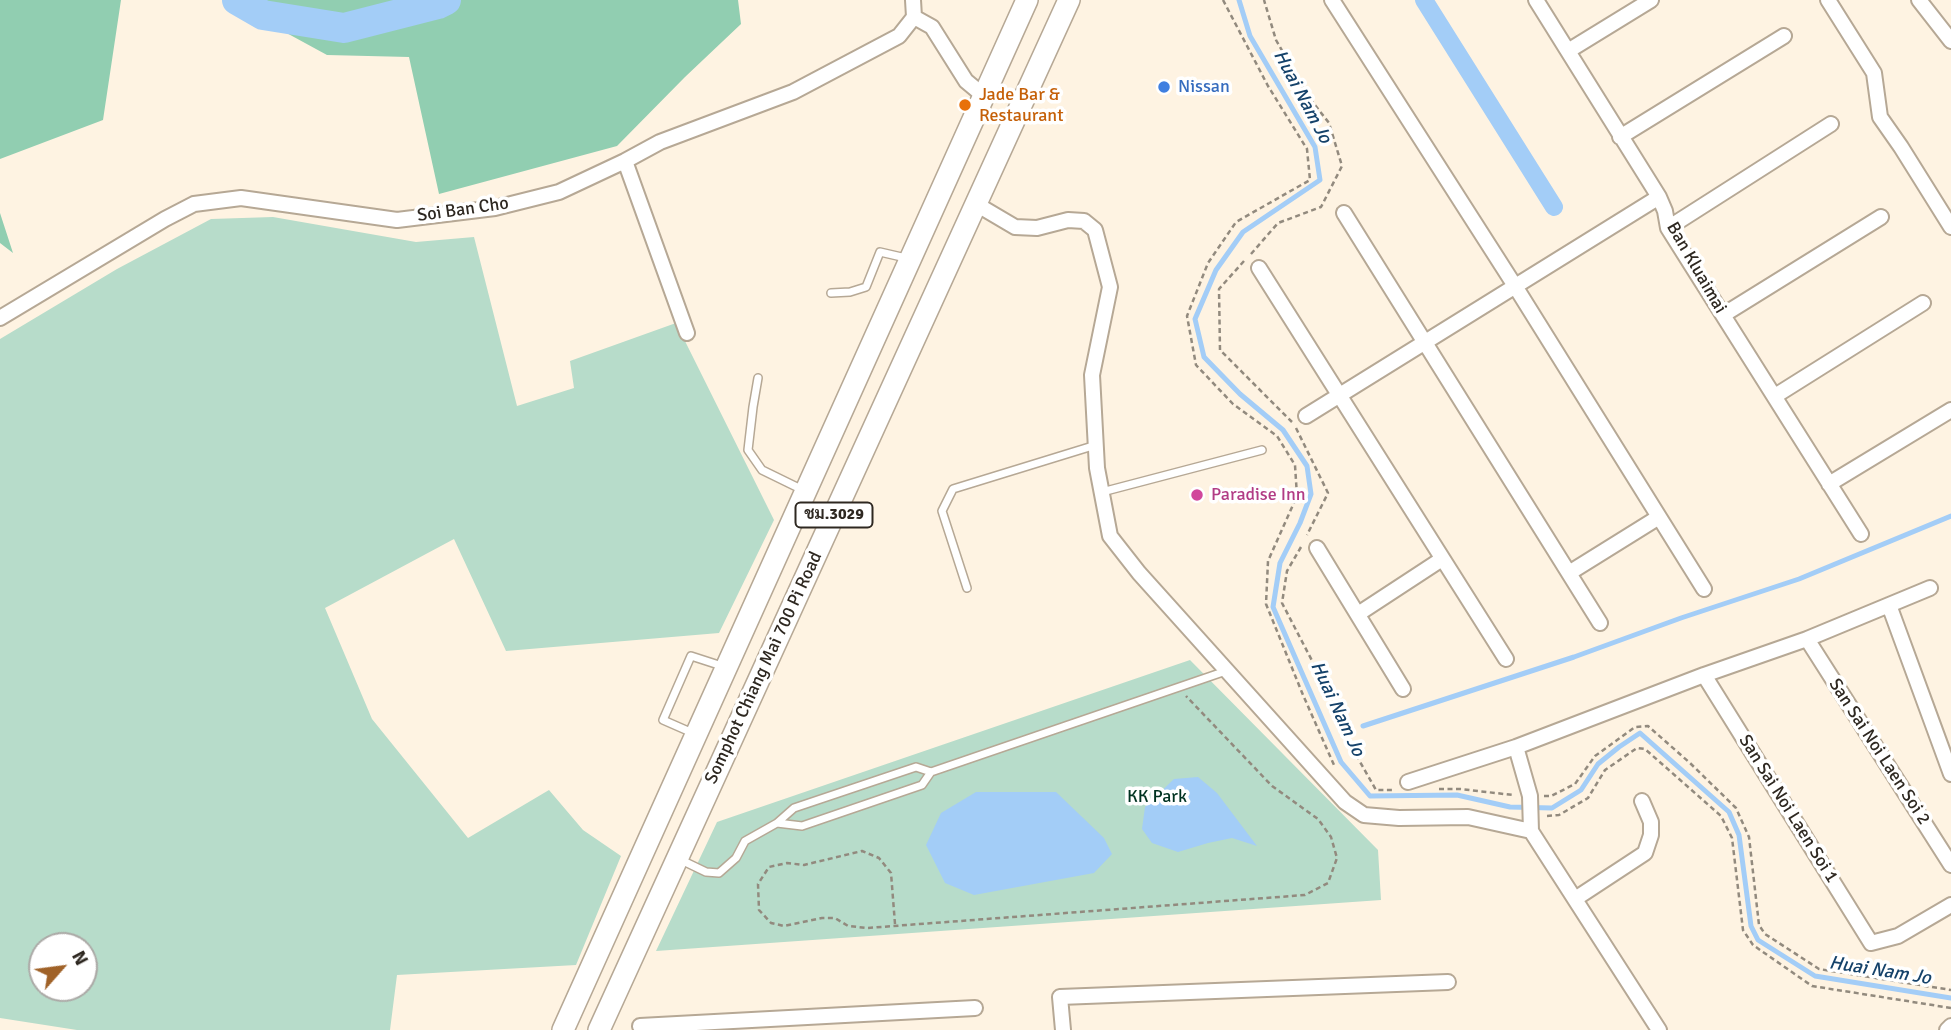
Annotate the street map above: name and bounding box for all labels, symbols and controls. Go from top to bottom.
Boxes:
water label: Huai Nam Jo [1268,46,1336,148]
place label: Nissan [1178,76,1230,98]
marker: Nissan [1156,79,1172,95]
place label: Jade Bar & Restaurant [979,84,1063,126]
marker: Jade Bar & Restaurant [957,97,973,113]
street label: Soi Ban Cho [416,193,510,227]
street label: Ban Kluaimai [1661,218,1731,318]
place label: Paradise Inn [1211,484,1306,506]
marker: Paradise Inn [1189,487,1205,503]
road number: ชม.3029 [796,502,872,528]
street label: Somphot Chiang Mai 700 Pi Road [701,548,827,788]
water label: Huai Nam Jo [1305,658,1369,760]
street label: San Sai Noi Laen Soi 2 [1824,675,1934,829]
street label: San Sai Noi Laen Soi 1 [1734,731,1842,887]
park label: KK Park [1127,786,1187,808]
north arrow [28,932,98,1002]
text: N [66,947,93,970]
water label: Huai Nam Jo [1828,952,1932,990]

